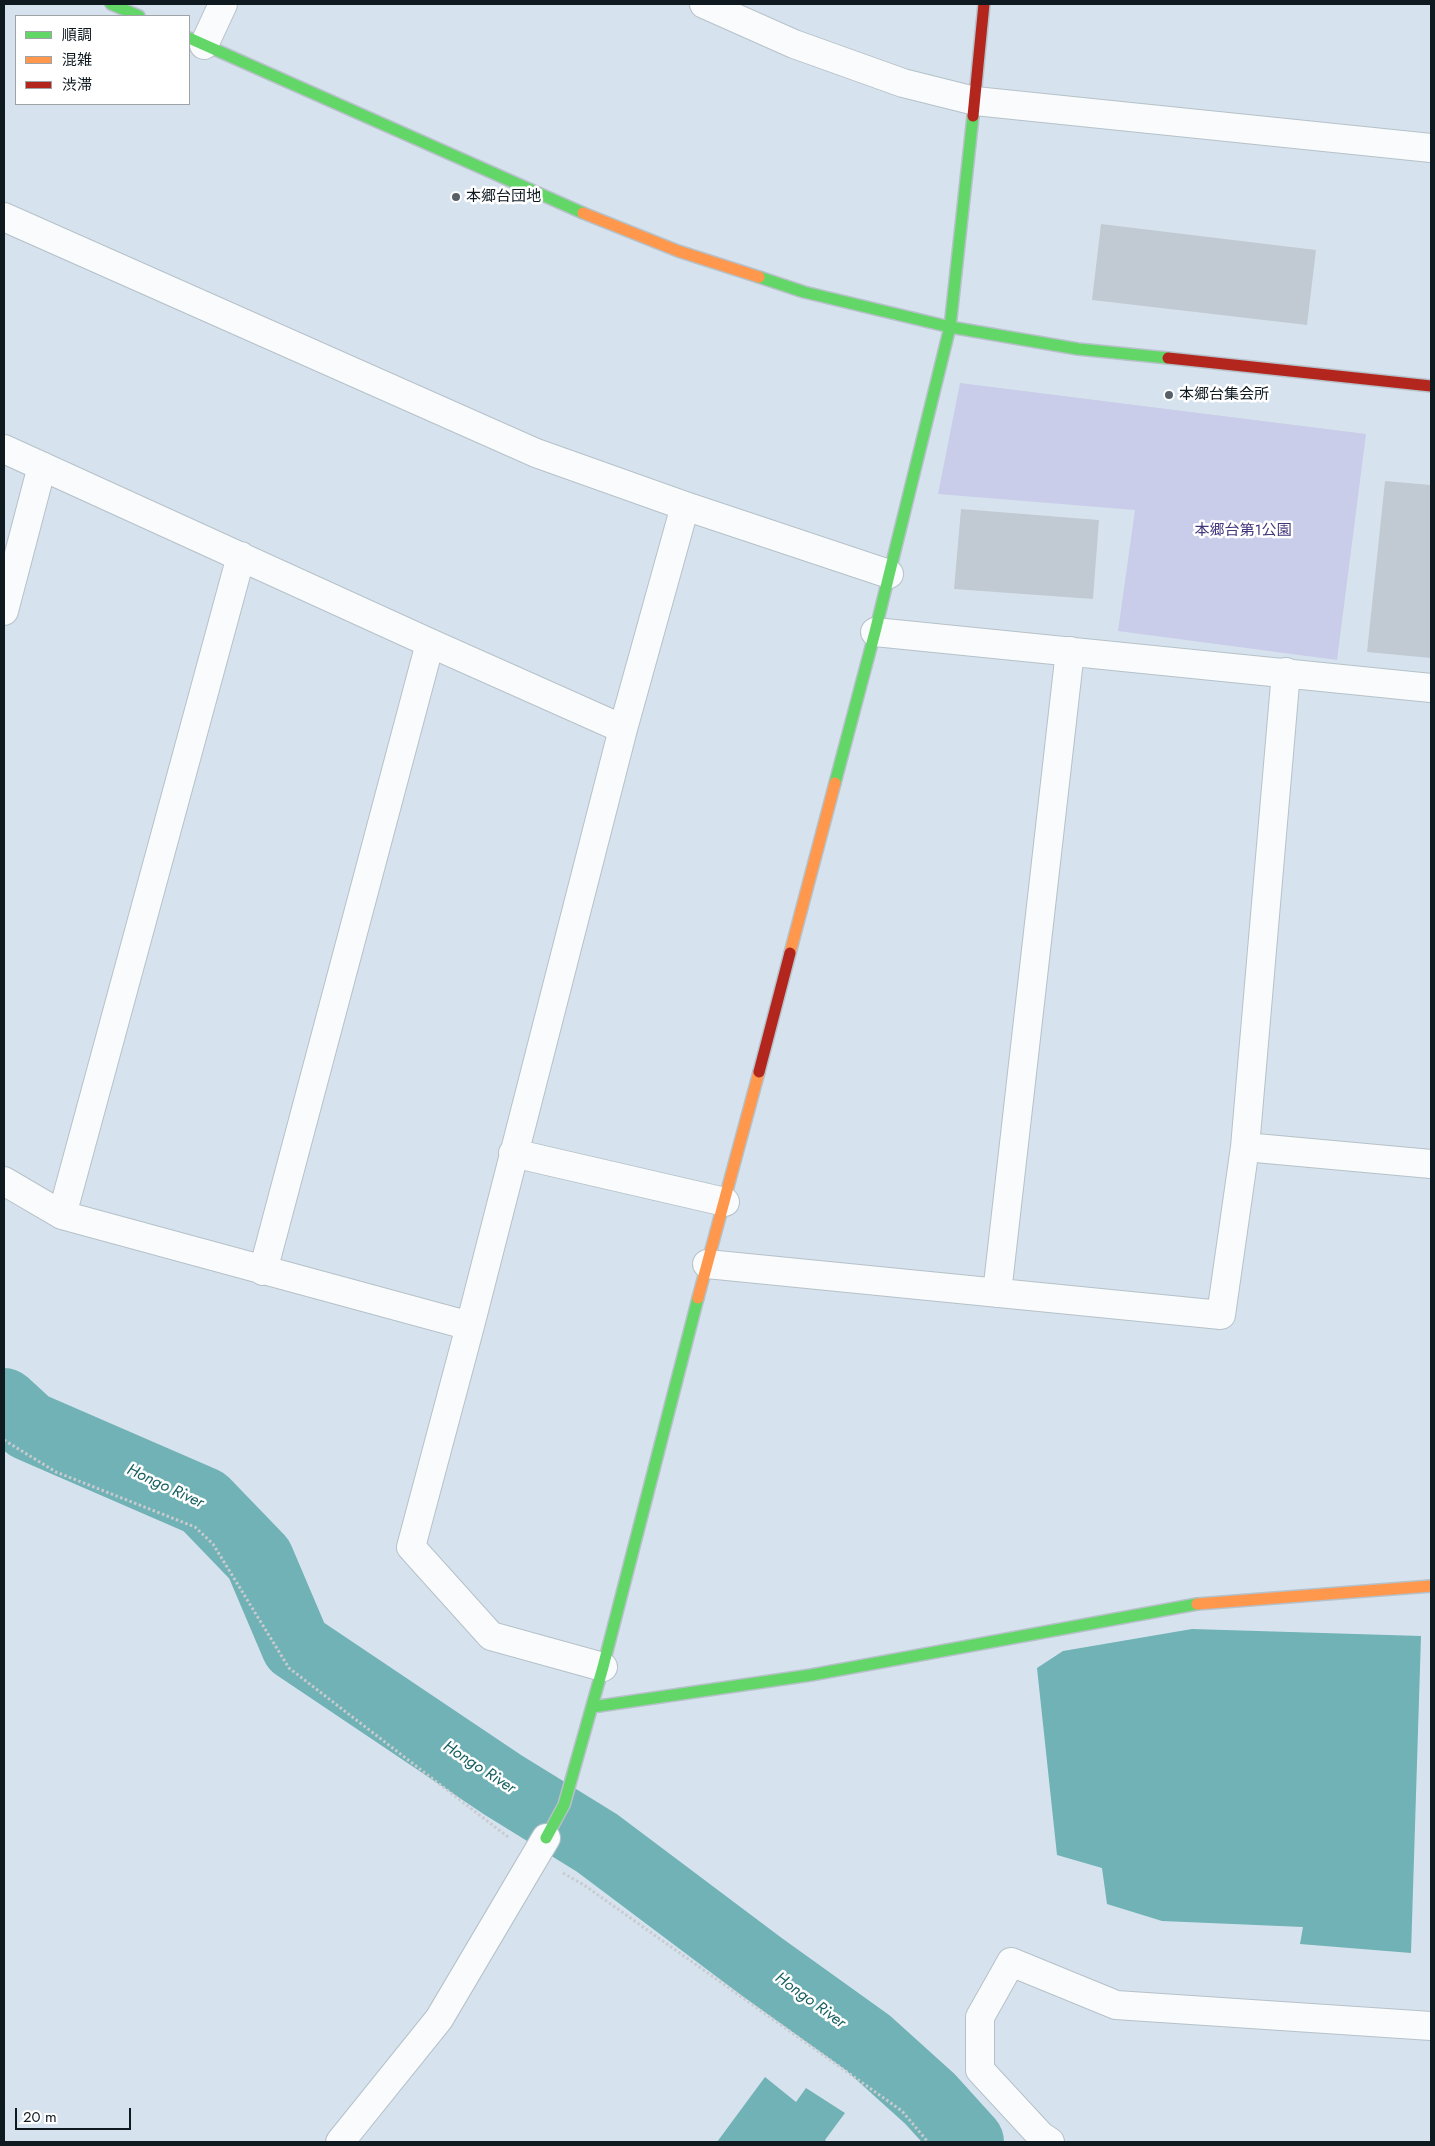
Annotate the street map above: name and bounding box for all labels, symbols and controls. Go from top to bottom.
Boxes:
legend [15,15,190,105]
text: 順調 [62,24,92,46]
text: 混雑 [62,49,92,71]
text: 渋滞 [62,74,92,96]
place label: 本郷台団地 [466,188,541,206]
marker: 本郷台団地 [450,191,462,203]
place label: 本郷台集会所 [1179,386,1269,404]
marker: 本郷台集会所 [1163,389,1175,401]
park label: 本郷台第1公園 [1195,522,1291,540]
water label: Hongo River [124,1461,206,1513]
water label: Hongo River [439,1737,519,1799]
water label: Hongo River [771,1969,849,2033]
scale bar [18,2098,134,2130]
text: 20 m [23,2106,57,2128]

